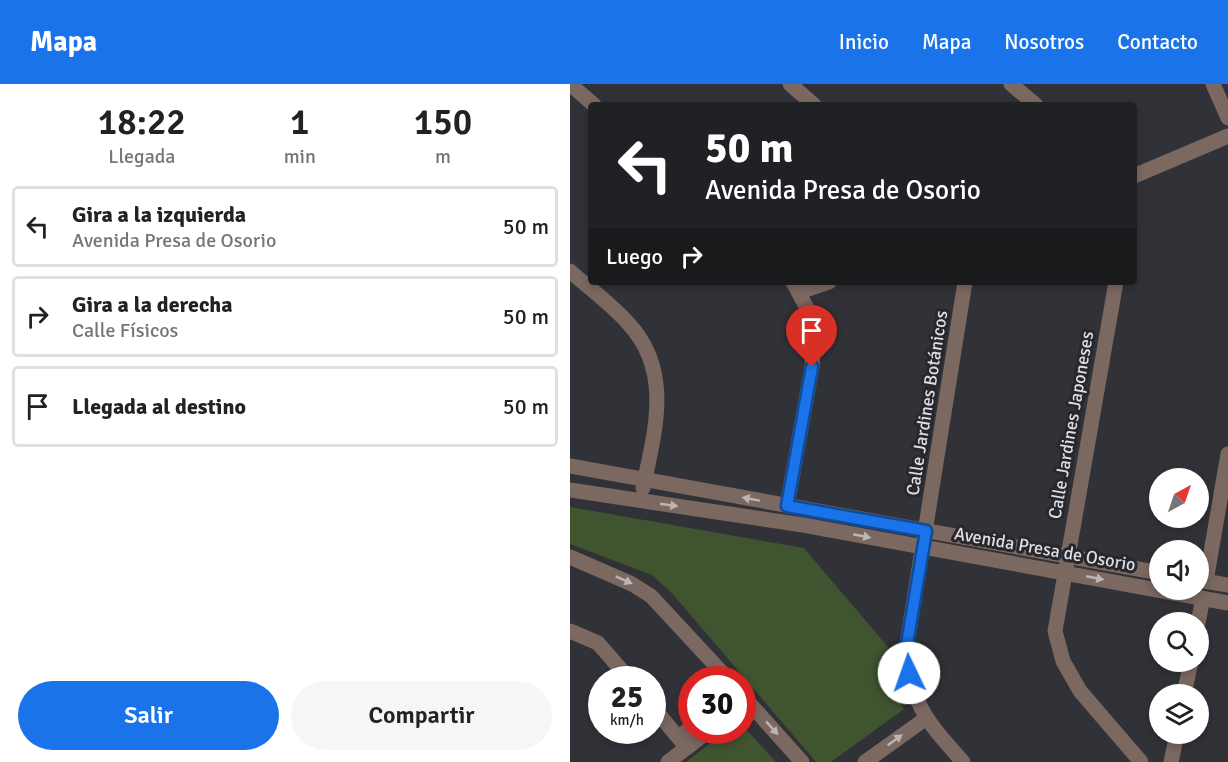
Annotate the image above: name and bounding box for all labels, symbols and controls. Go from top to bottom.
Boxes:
text: Mapa [30,25,97,59]
text: Inicio [839,29,889,55]
text: Mapa [922,29,971,55]
text: Nosotros [1004,29,1084,55]
text: Contacto [1117,29,1198,55]
text: 18:22 [98,100,186,145]
text: 1 [290,100,310,145]
text: 150 [414,100,472,145]
text: 50 m [705,123,794,174]
icon: left [606,126,684,204]
text: Llegada [108,144,175,169]
text: min [284,144,316,169]
text: m [435,144,451,169]
text: Avenida Presa de Osorio [705,174,981,207]
text: Gira a la izquierda [72,201,246,228]
icon: left [21,210,54,243]
text: 50 m [503,213,549,240]
text: Avenida Presa de Osorio [72,228,276,253]
icon: right [675,240,708,273]
text: Luego [606,243,663,270]
text: Gira a la derecha [72,291,233,318]
icon: right [21,300,54,333]
text: 50 m [503,303,549,330]
pin [786,305,837,367]
street label: Calle Jardines Botánicos [902,309,953,497]
icon: arrive [795,314,828,347]
text: Calle Físicos [72,318,178,343]
street label: Calle Jardines Japoneses [1044,329,1098,521]
icon: arrive [21,390,54,423]
text: Llegada al destino [72,393,246,420]
text: 50 m [503,393,549,420]
north arrow [1149,468,1209,528]
map controls [1149,468,1209,744]
one-way arrow [741,494,760,503]
one-way arrow [660,500,679,509]
street label: Avenida Presa de Osorio [953,522,1137,576]
one-way arrow [853,532,872,541]
button: sound [1149,540,1209,600]
one-way arrow [1086,574,1105,583]
one-way arrow [615,575,633,585]
button: search [1149,612,1209,672]
position arrow [877,641,941,705]
speed limit sign: 30 [678,666,756,744]
text: 25 [611,679,643,716]
button: Salir [18,681,279,750]
button: Compartir [291,681,552,750]
button: layers [1149,684,1209,744]
text: km/h [610,711,644,729]
one-way arrow [765,721,779,736]
one-way arrow [887,735,902,747]

